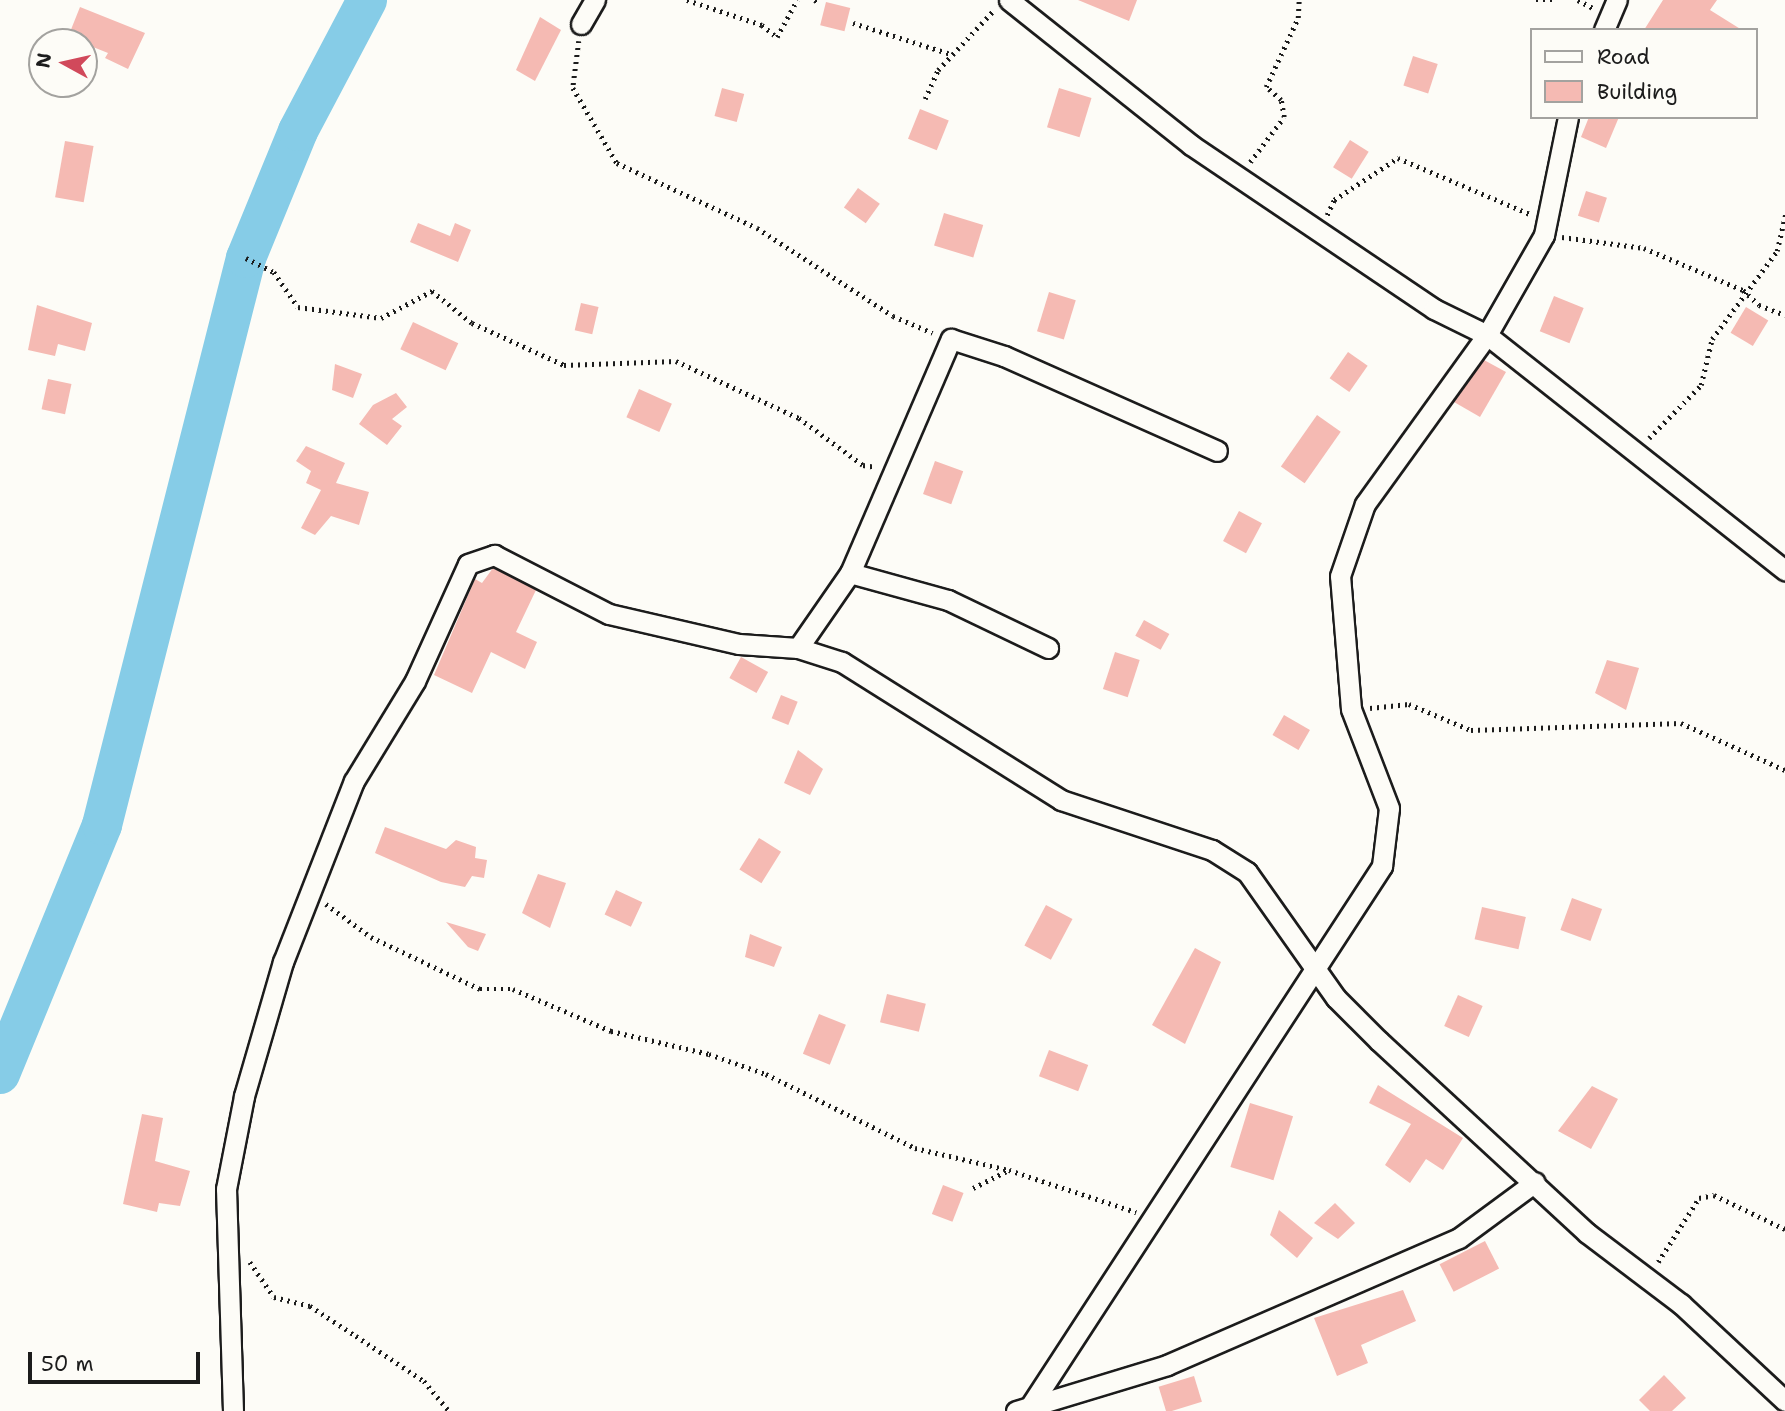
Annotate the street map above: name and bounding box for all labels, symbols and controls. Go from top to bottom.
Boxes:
north arrow [28,28,98,98]
legend [1530,28,1757,119]
text: Road [1597,43,1650,71]
text: N [30,51,57,69]
text: Building [1597,78,1677,106]
scale bar [32,1338,203,1382]
text: 50 m [41,1350,94,1378]

